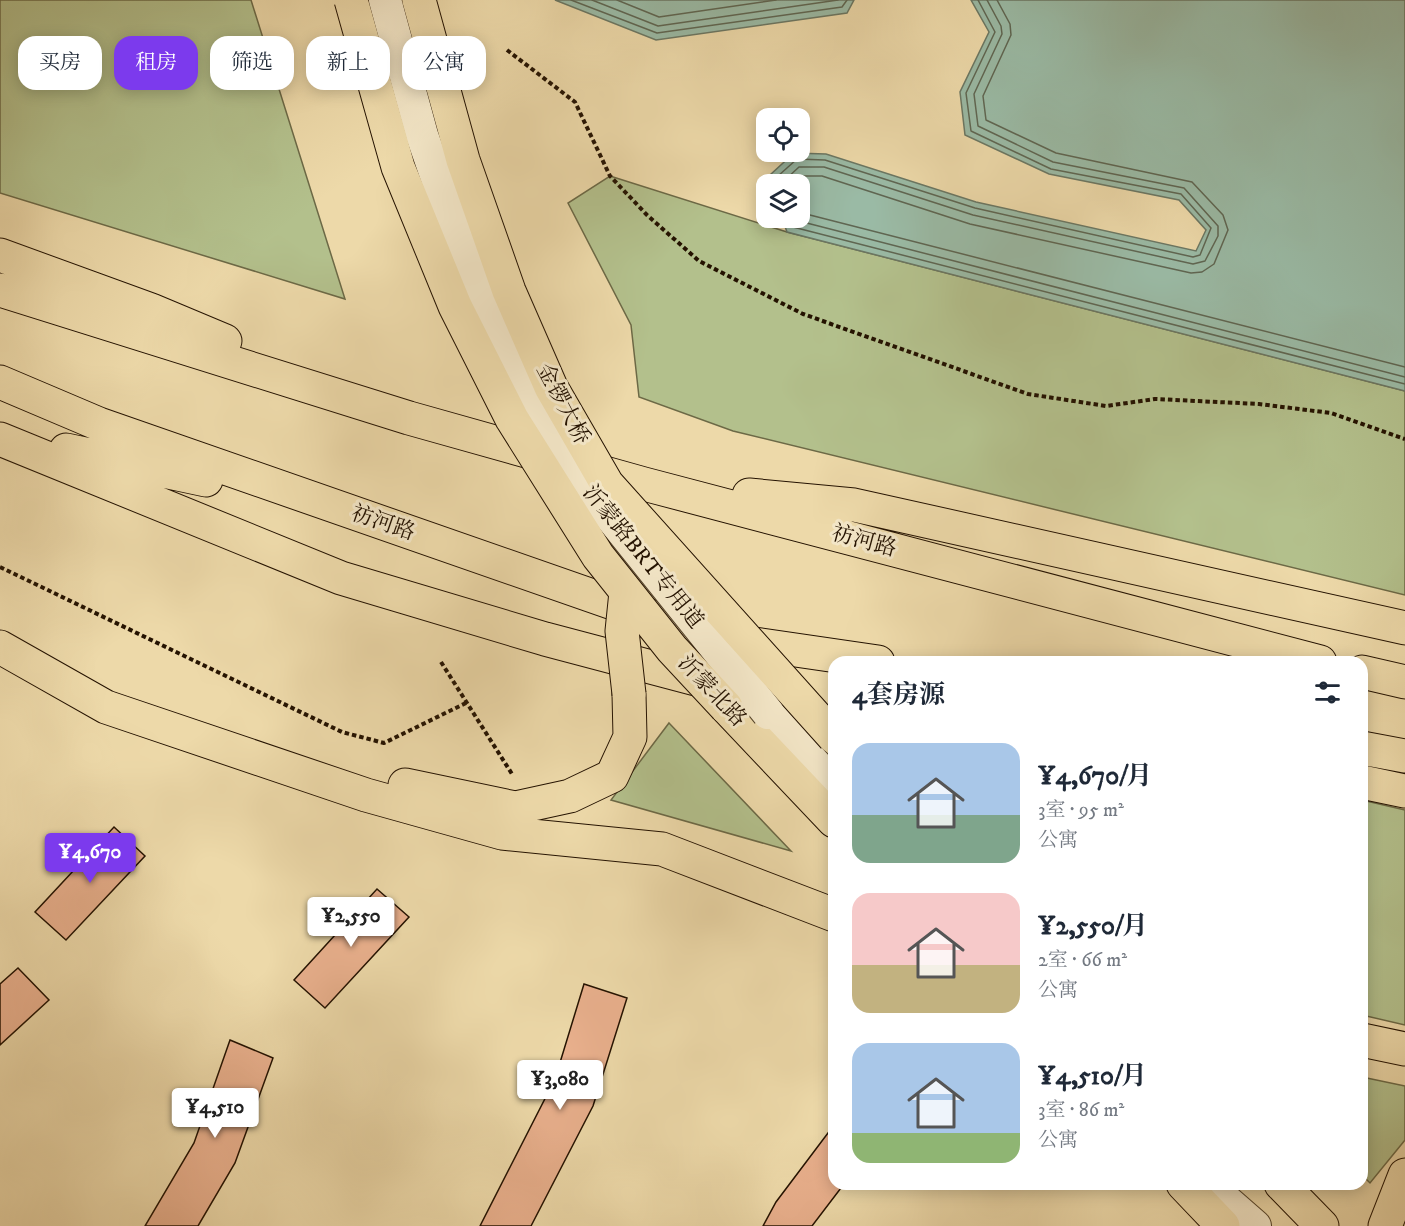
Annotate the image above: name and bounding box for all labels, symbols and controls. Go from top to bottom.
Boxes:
chip: 买房 [18,36,102,90]
chip: 租房 [114,36,198,90]
chip: 筛选 [210,36,294,90]
chip: 新上 [306,36,390,90]
chip: 公寓 [402,36,486,90]
map controls [756,108,810,228]
button: locate [756,108,810,162]
button: layers [756,174,810,228]
street label: 金锣大桥 [530,359,596,449]
street label: 沂蒙路BRT专用道 [577,480,709,634]
street label: 祊河路 [347,499,419,547]
street label: 祊河路 [829,519,899,563]
street label: 沂蒙北路 [672,650,752,732]
icon: filters [1311,676,1344,709]
text: 4套房源 [852,679,945,712]
text: ¥4,670/月 [1038,760,1152,793]
icon: home [900,767,972,839]
text: 3室 · 95 m² [1038,798,1124,823]
text: 公寓 [1038,828,1078,853]
pin: ¥4,670 [41,833,139,884]
text: ¥4,670 [59,840,121,865]
pin: ¥2,550 [302,897,400,948]
text: ¥2,550 [321,904,381,929]
text: ¥2,550/月 [1038,910,1148,943]
icon: home [900,917,972,989]
text: 2室 · 66 m² [1038,948,1127,973]
text: 公寓 [1038,978,1078,1003]
pin: ¥3,080 [511,1060,609,1111]
text: ¥4,510/月 [1038,1060,1147,1093]
text: ¥3,080 [531,1067,589,1092]
icon: home [900,1067,972,1139]
pin: ¥4,510 [166,1088,264,1139]
text: ¥4,510 [186,1095,244,1120]
text: 3室 · 86 m² [1038,1098,1124,1123]
text: 公寓 [1038,1128,1078,1153]

